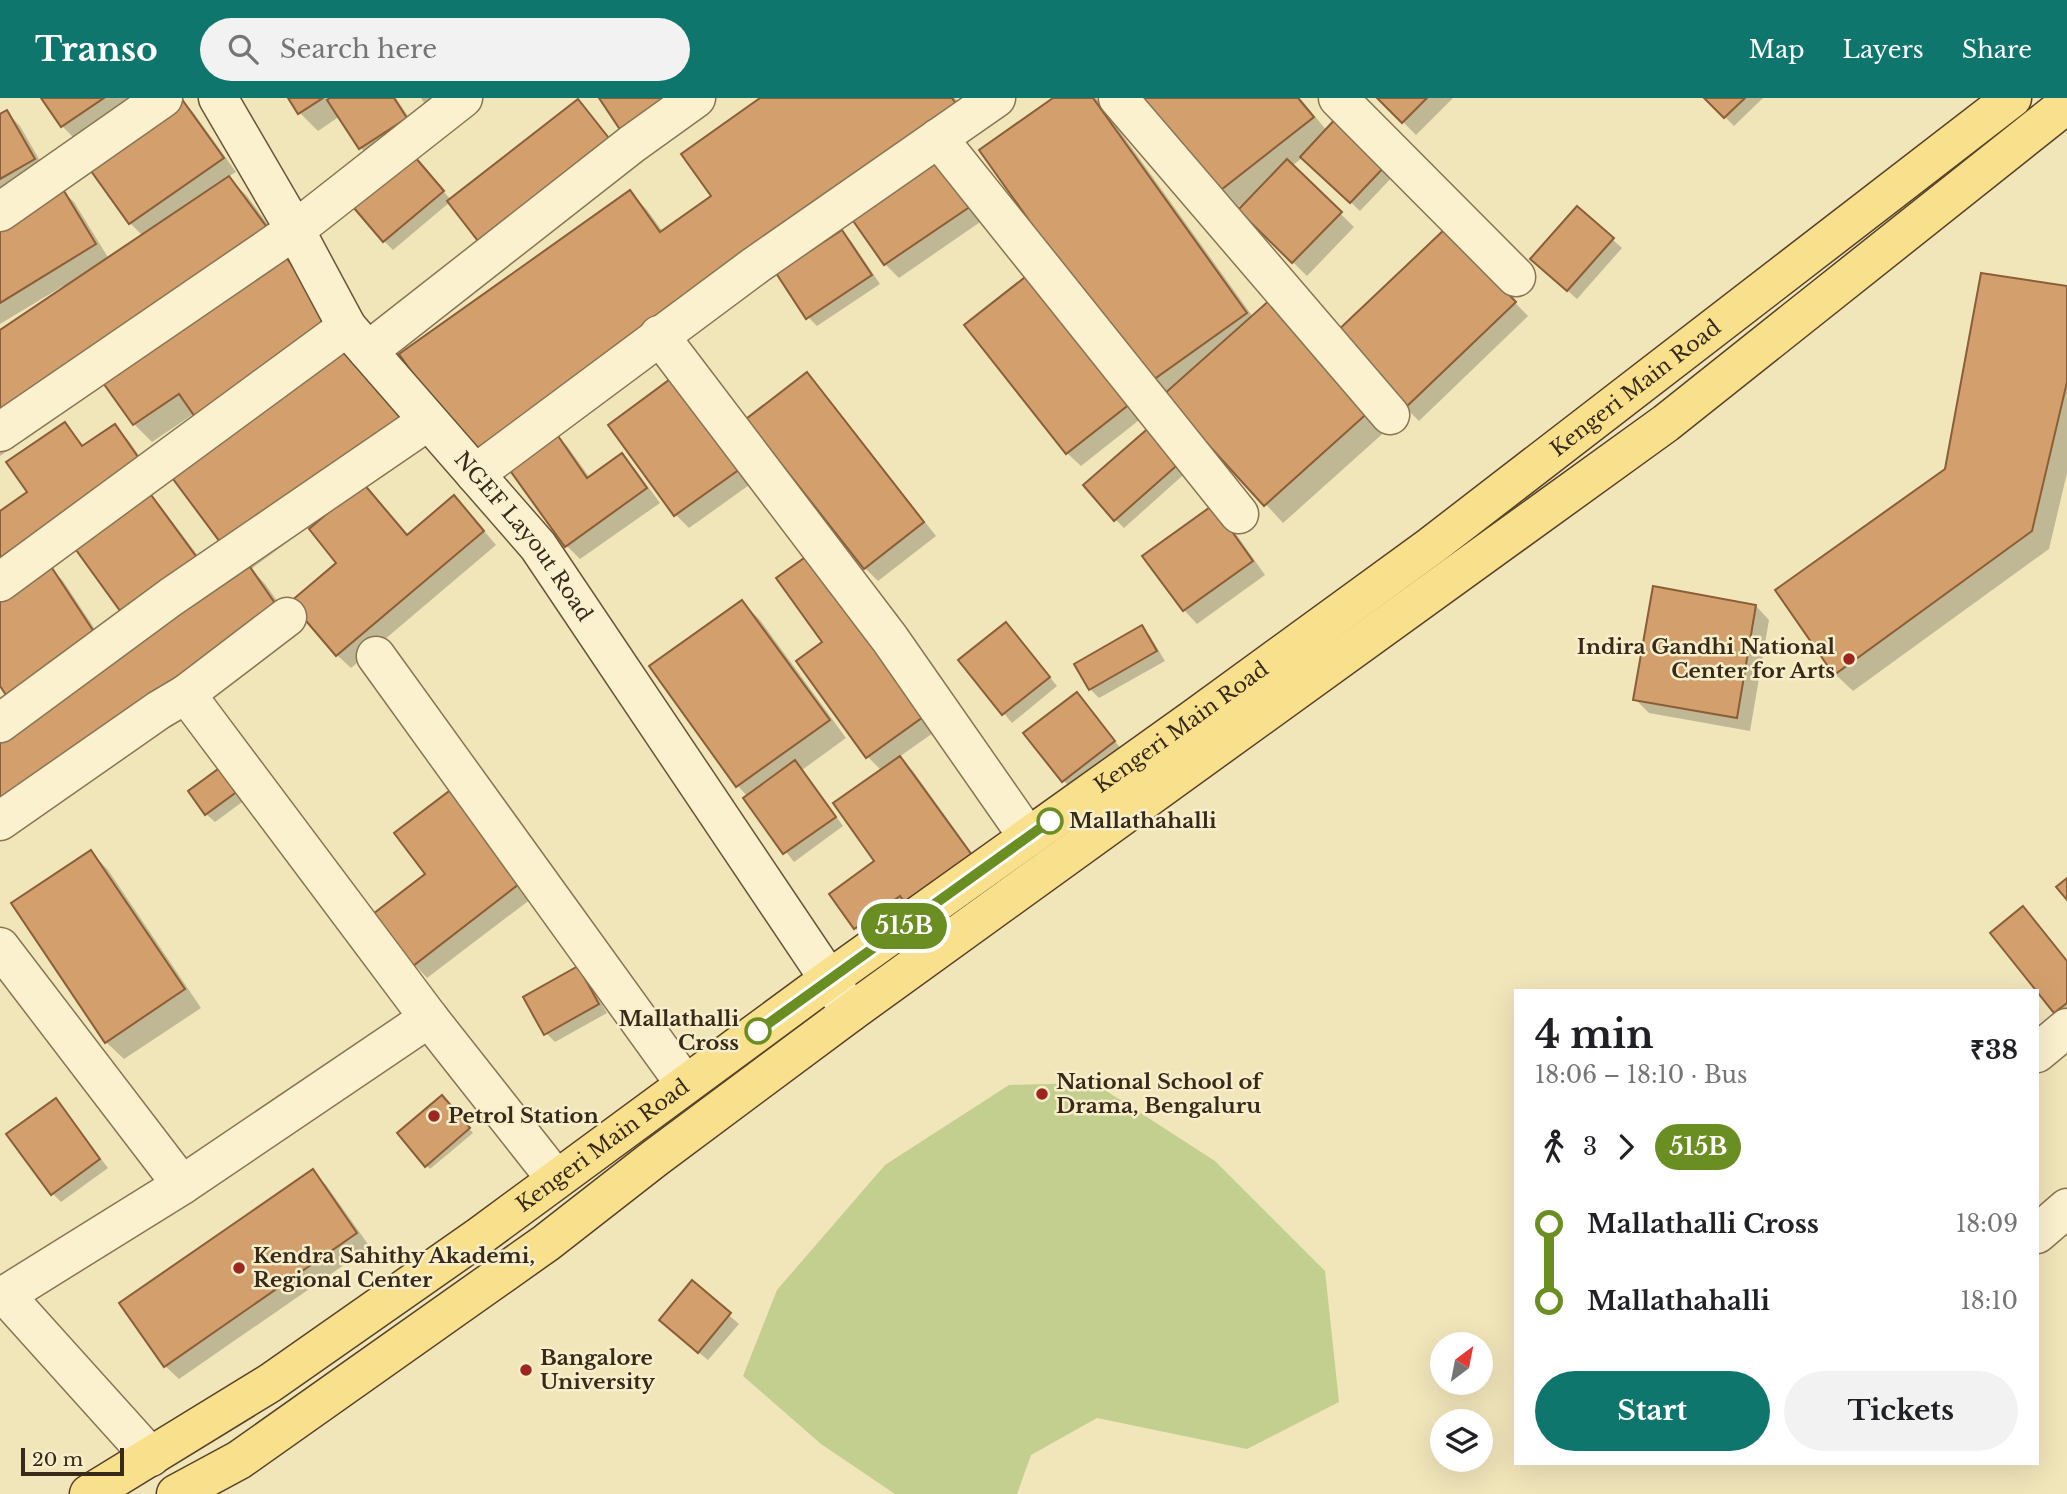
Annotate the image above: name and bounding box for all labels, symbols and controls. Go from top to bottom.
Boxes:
search box [200,18,690,81]
text: Transo [35,29,158,70]
icon: search [224,30,262,68]
text: Search here [280,33,437,65]
text: Map [1749,35,1805,64]
text: Layers [1843,35,1924,64]
text: Share [1962,35,2032,64]
street label: Kengeri Main Road [1545,314,1726,462]
street label: NGEF Layout Road [449,446,598,626]
place label: Indira Gandhi National Center for Arts [1577,634,1836,684]
marker: Indira Gandhi National Center for Arts [1841,651,1857,667]
street label: Kengeri Main Road [1089,656,1273,799]
marker: Mallathahalli [1037,808,1063,834]
place label: Mallathahalli [1069,808,1217,834]
line badge: 515B [855,903,953,949]
text: 515B [875,911,933,940]
place label: Mallathalli Cross [618,1006,739,1056]
text: 4 min [1535,1011,1654,1058]
marker: Mallathalli Cross [745,1018,771,1044]
text: ₹38 [1970,1034,2018,1066]
text: 18:06 – 18:10 · Bus [1535,1061,1747,1089]
place label: National School of Drama, Bengaluru [1056,1069,1264,1119]
street label: Kengeri Main Road [511,1074,694,1218]
marker: National School of Drama, Bengaluru [1034,1086,1050,1102]
place label: Petrol Station [448,1103,599,1129]
marker: Petrol Station [426,1108,442,1124]
icon: walk [1535,1128,1573,1166]
icon: forward [1607,1128,1645,1166]
text: 515B [1669,1132,1727,1161]
text: 3 [1583,1133,1597,1161]
text: Mallathalli Cross [1587,1208,1819,1240]
text: 18:09 [1956,1210,2018,1238]
place label: Kendra Sahithy Akademi, Regional Center [253,1243,535,1293]
marker: Kendra Sahithy Akademi, Regional Center [231,1260,247,1276]
text: Mallathahalli [1587,1285,1770,1317]
text: 18:10 [1961,1287,2018,1315]
north arrow [1430,1332,1493,1395]
map controls [1430,1332,1493,1472]
place label: Bangalore University [540,1345,655,1395]
marker: Bangalore University [518,1362,534,1378]
button: Start [1535,1371,1770,1451]
button: Tickets [1784,1371,2018,1451]
button: layers [1430,1409,1493,1472]
scale bar [21,1445,124,1477]
text: 20 m [32,1448,83,1471]

